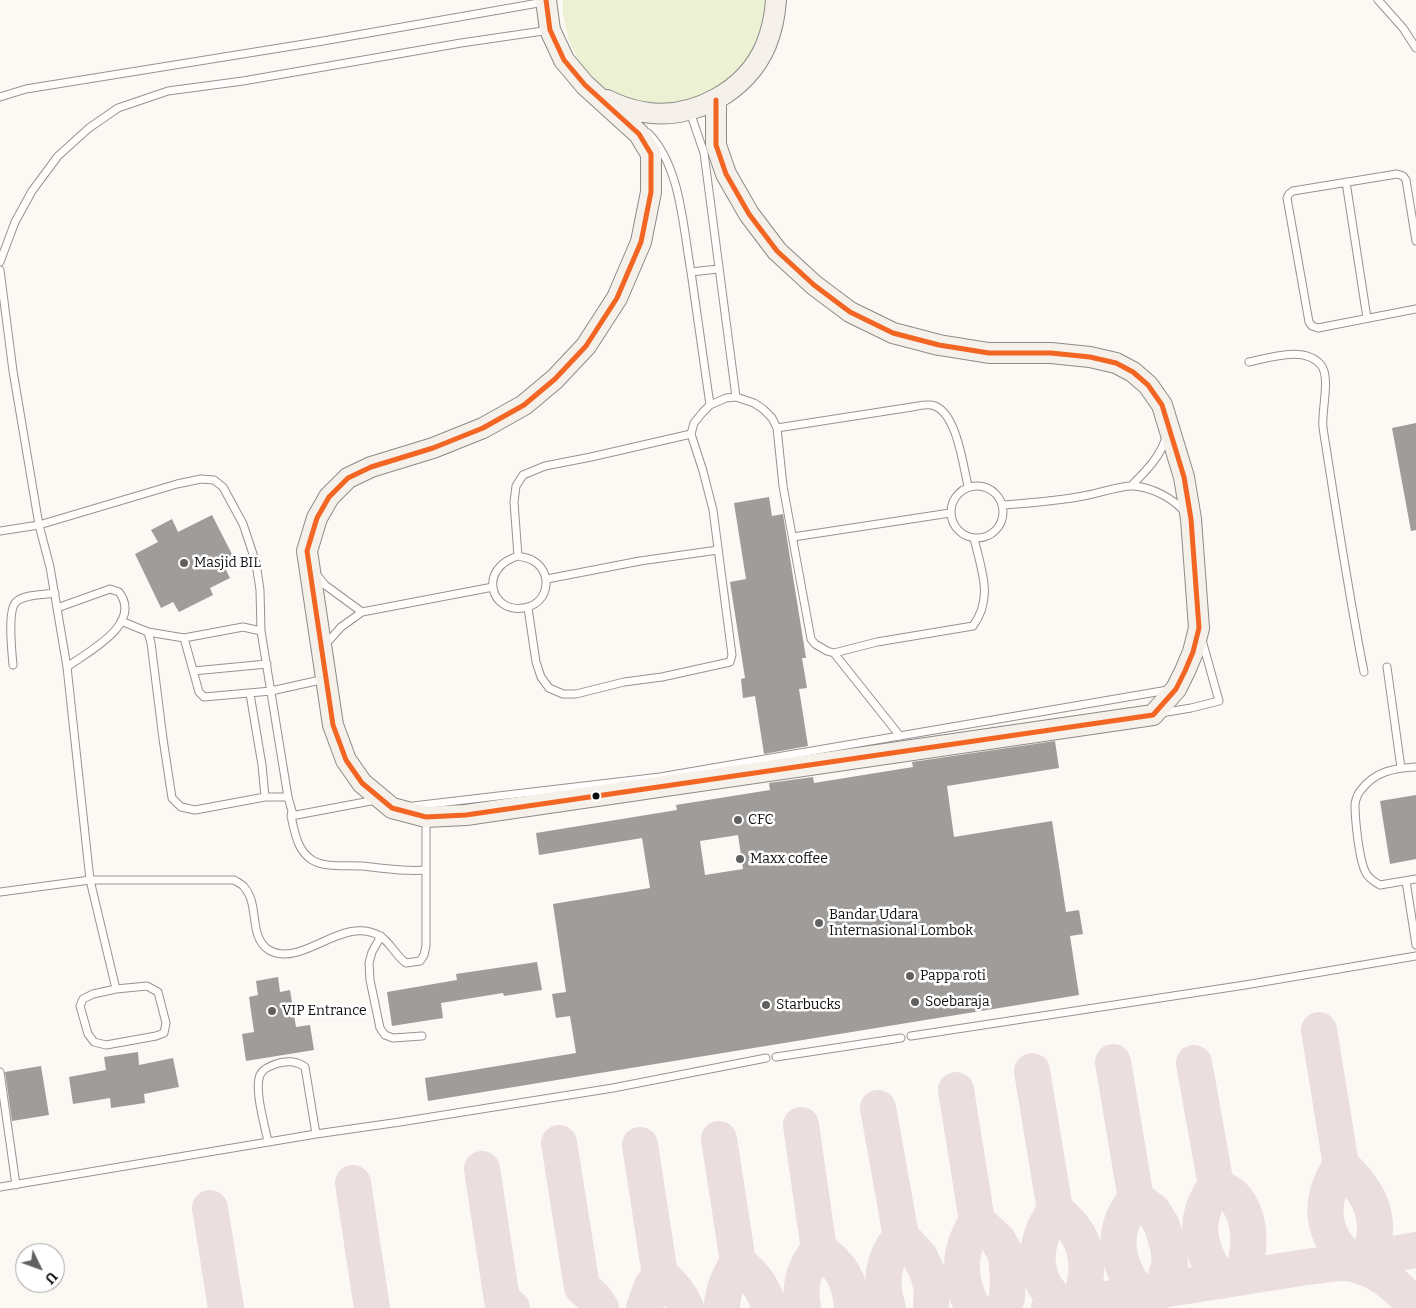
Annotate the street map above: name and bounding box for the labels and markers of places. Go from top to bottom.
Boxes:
place label: Masjid BIL [194,555,261,571]
marker: Masjid BIL [178,557,190,569]
unlabelled marker [591,791,601,801]
place label: CFC [748,812,774,828]
marker: CFC [732,814,744,826]
place label: Maxx coffee [750,851,828,867]
marker: Maxx coffee [734,853,746,865]
place label: Bandar Udara Internasional Lombok [829,907,973,940]
marker: Bandar Udara Internasional Lombok [813,917,825,929]
place label: Pappa roti [920,968,986,984]
marker: Pappa roti [904,970,916,982]
place label: Soebaraja [925,994,990,1010]
marker: Soebaraja [909,996,921,1008]
place label: Starbucks [776,997,841,1013]
marker: Starbucks [760,999,772,1011]
place label: VIP Entrance [282,1003,367,1019]
marker: VIP Entrance [266,1005,278,1017]

